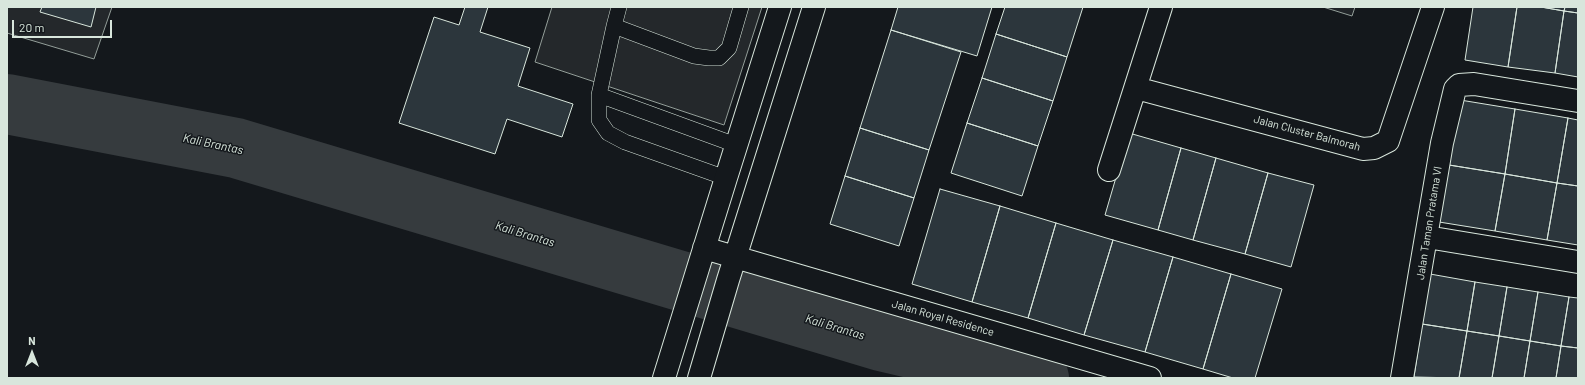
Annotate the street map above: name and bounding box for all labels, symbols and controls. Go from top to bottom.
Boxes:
scale bar [14,12,114,38]
text: 20 m [19,20,45,34]
street label: Jalan Cluster Balmorah [1252,112,1362,154]
water label: Kali Brantas [181,131,245,157]
street label: Jalan Taman Pratama VI [1414,165,1444,281]
water label: Kali Brantas [494,218,556,250]
street label: Jalan Royal Residence [890,297,996,339]
water label: Kali Brantas [804,311,866,343]
north arrow [12,333,52,373]
text: N [28,334,36,347]

